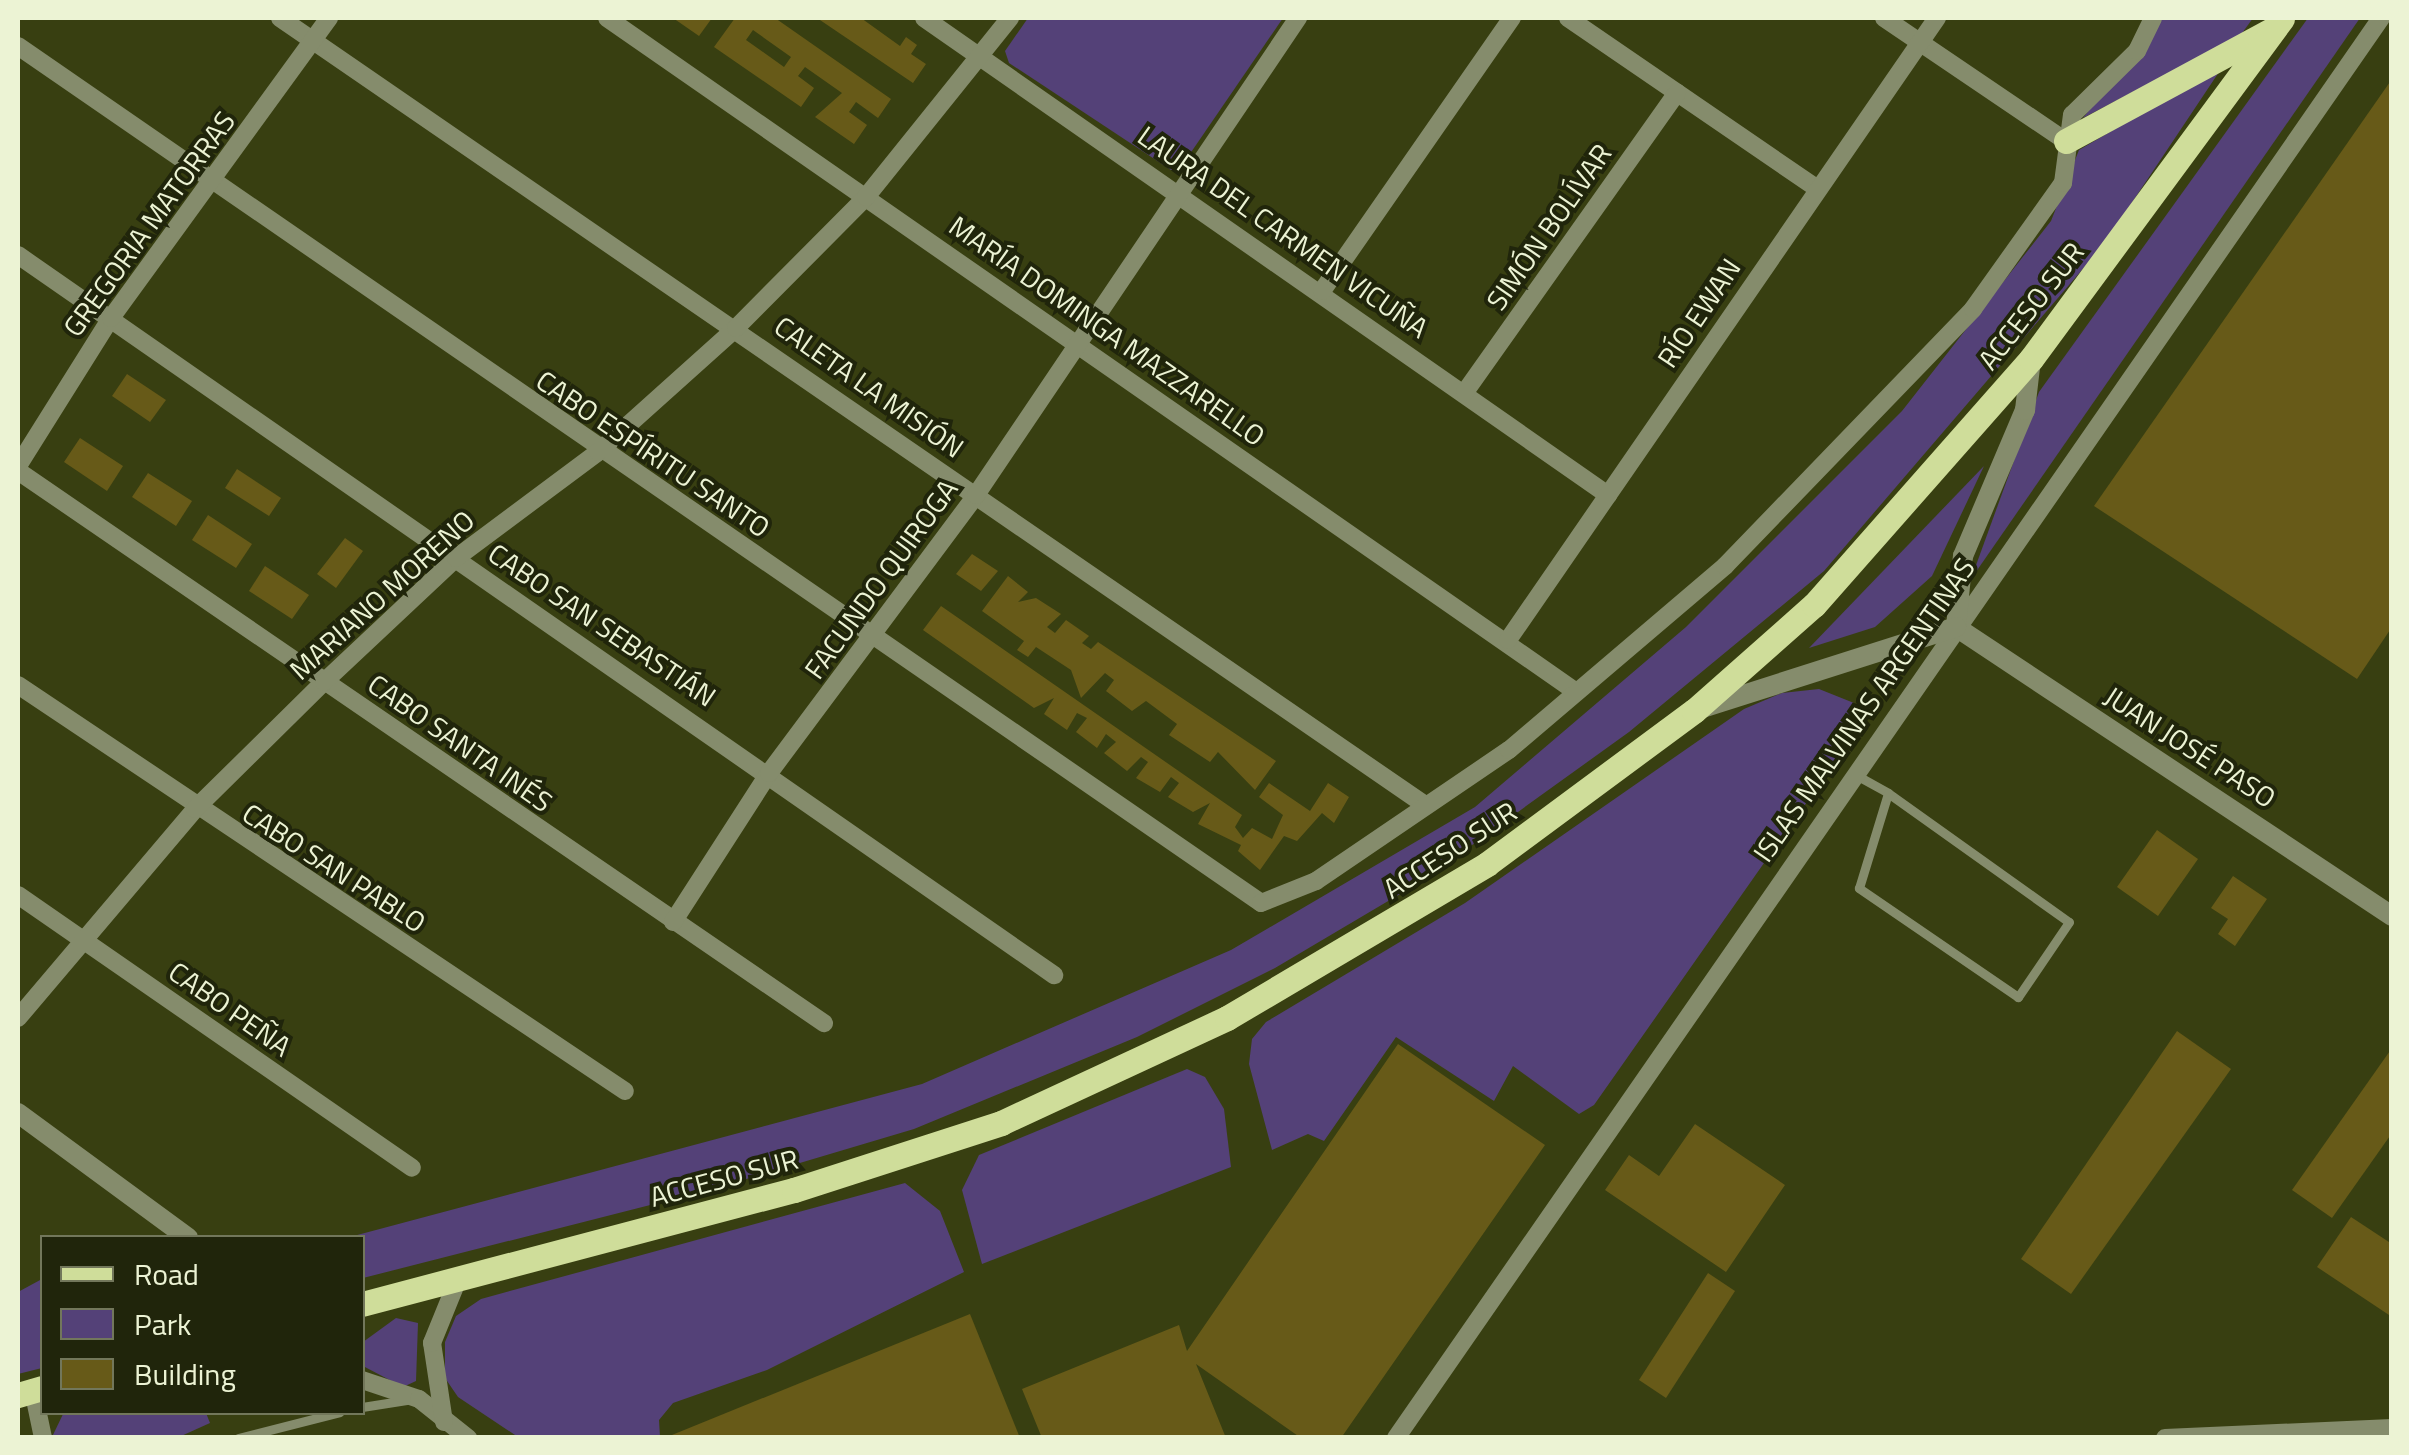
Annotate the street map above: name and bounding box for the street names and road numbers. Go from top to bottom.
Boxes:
street label: GREGORIA MATORRAS [56,105,242,343]
street label: LAURA DEL CARMEN VICUÑA [1132,119,1434,345]
street label: SIMÓN BOLÍVAR [1479,138,1619,316]
street label: MARÍA DOMINGA MAZZARELLO [943,209,1271,453]
street label: ACCESO SUR [1971,236,2091,376]
street label: RÍO EWAN [1650,252,1748,374]
street label: CALETA LA MISIÓN [768,309,970,465]
street label: CABO ESPÍRITU SANTO [530,363,776,545]
street label: FACUNDO QUIROGA [797,473,965,685]
street label: MARIANO MORENO [283,503,481,687]
street label: CABO SAN SEBASTIÁN [482,536,722,714]
street label: ISLAS MALVINAS ARGENTINAS [1746,552,1982,868]
street label: CABO SANTA INÉS [361,667,559,819]
street label: JUAN JOSÉ PASO [2098,679,2282,815]
street label: ACCESO SUR [1377,794,1523,906]
street label: CABO SAN PABLO [236,796,432,940]
street label: CABO PEÑA [162,955,298,1063]
street label: ACCESO SUR [646,1142,802,1214]

